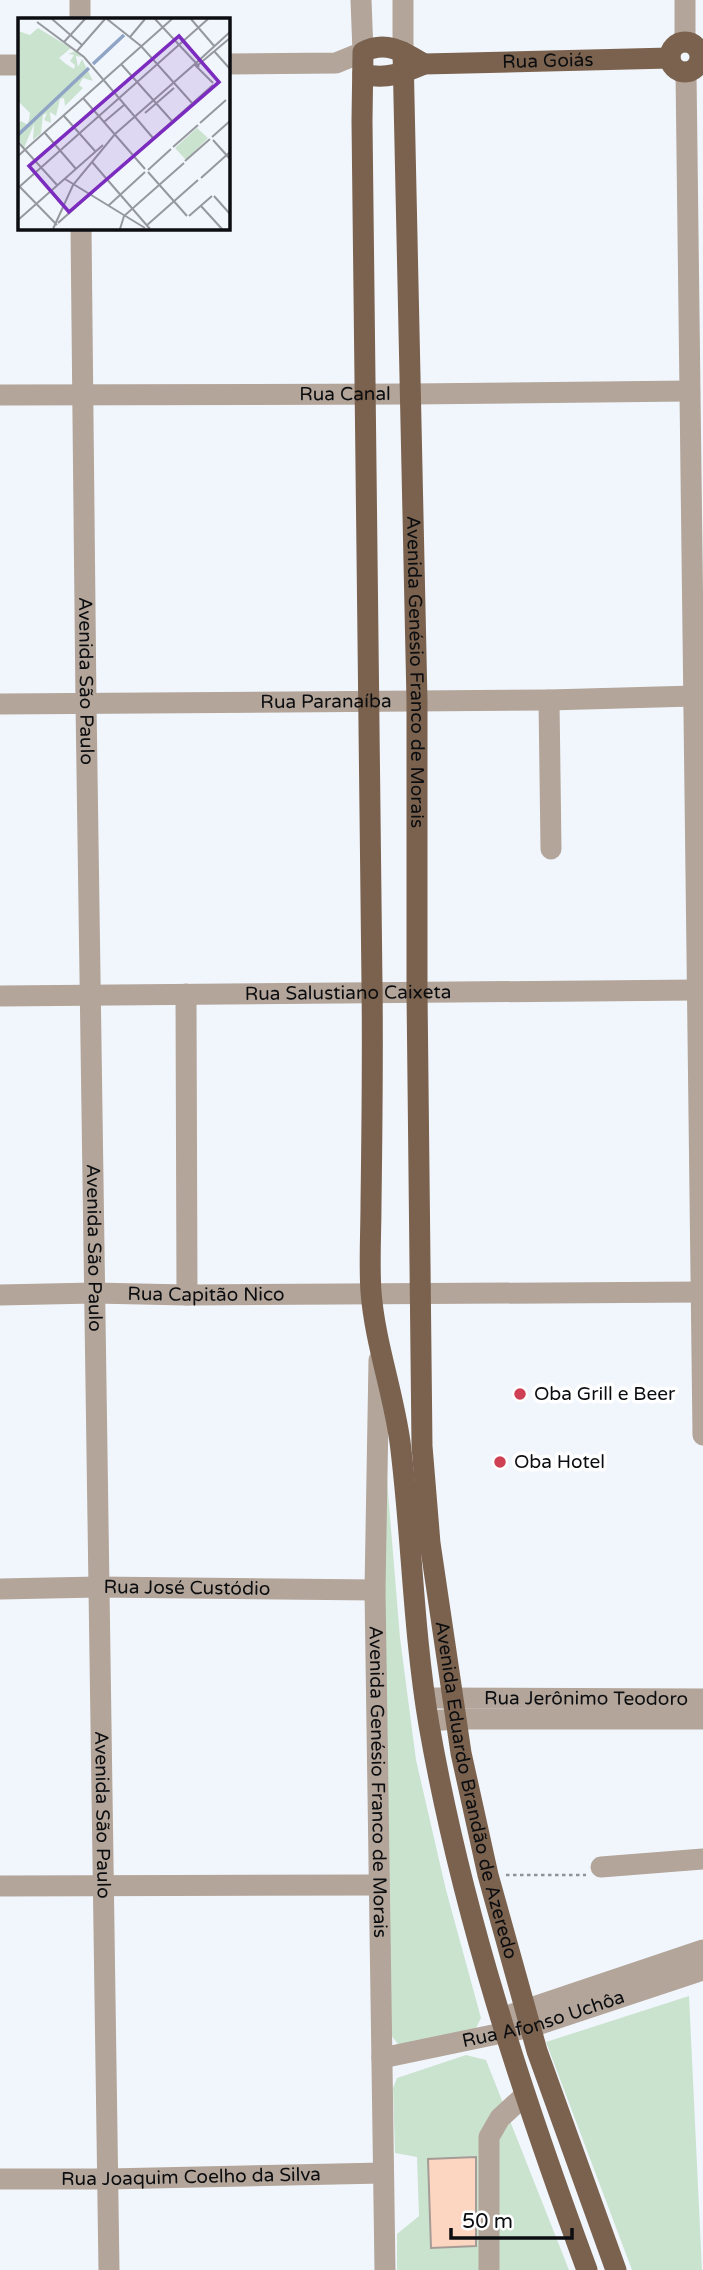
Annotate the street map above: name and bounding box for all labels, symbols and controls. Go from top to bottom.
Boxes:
inset map [18,18,229,229]
street label: Rua Goiás [502,49,594,73]
street label: Rua Canal [299,383,391,405]
street label: Avenida Genésio Franco de Morais [402,515,428,828]
street label: Avenida São Paulo [74,597,98,765]
street label: Rua Paranaíba [260,690,392,713]
street label: Rua Salustiano Caixeta [245,981,451,1005]
street label: Avenida São Paulo [82,1164,106,1332]
street label: Rua Capitão Nico [127,1283,285,1306]
place label: Oba Grill e Beer [534,1383,676,1405]
marker: Oba Grill e Beer [512,1386,528,1402]
place label: Oba Hotel [514,1451,605,1473]
marker: Oba Hotel [492,1454,508,1470]
street label: Rua José Custódio [104,1576,270,1600]
street label: Avenida Eduardo Brandão de Azeredo [431,1620,522,1962]
street label: Avenida Genésio Franco de Morais [365,1626,391,1938]
street label: Rua Jerônimo Teodoro [484,1687,688,1710]
street label: Avenida São Paulo [90,1731,115,1899]
street label: Rua Afonso Uchôa [460,1986,627,2052]
street label: Rua Joaquim Coelho da Silva [61,2163,321,2190]
scale bar [451,2196,572,2240]
text: 50 m [462,2209,513,2234]

